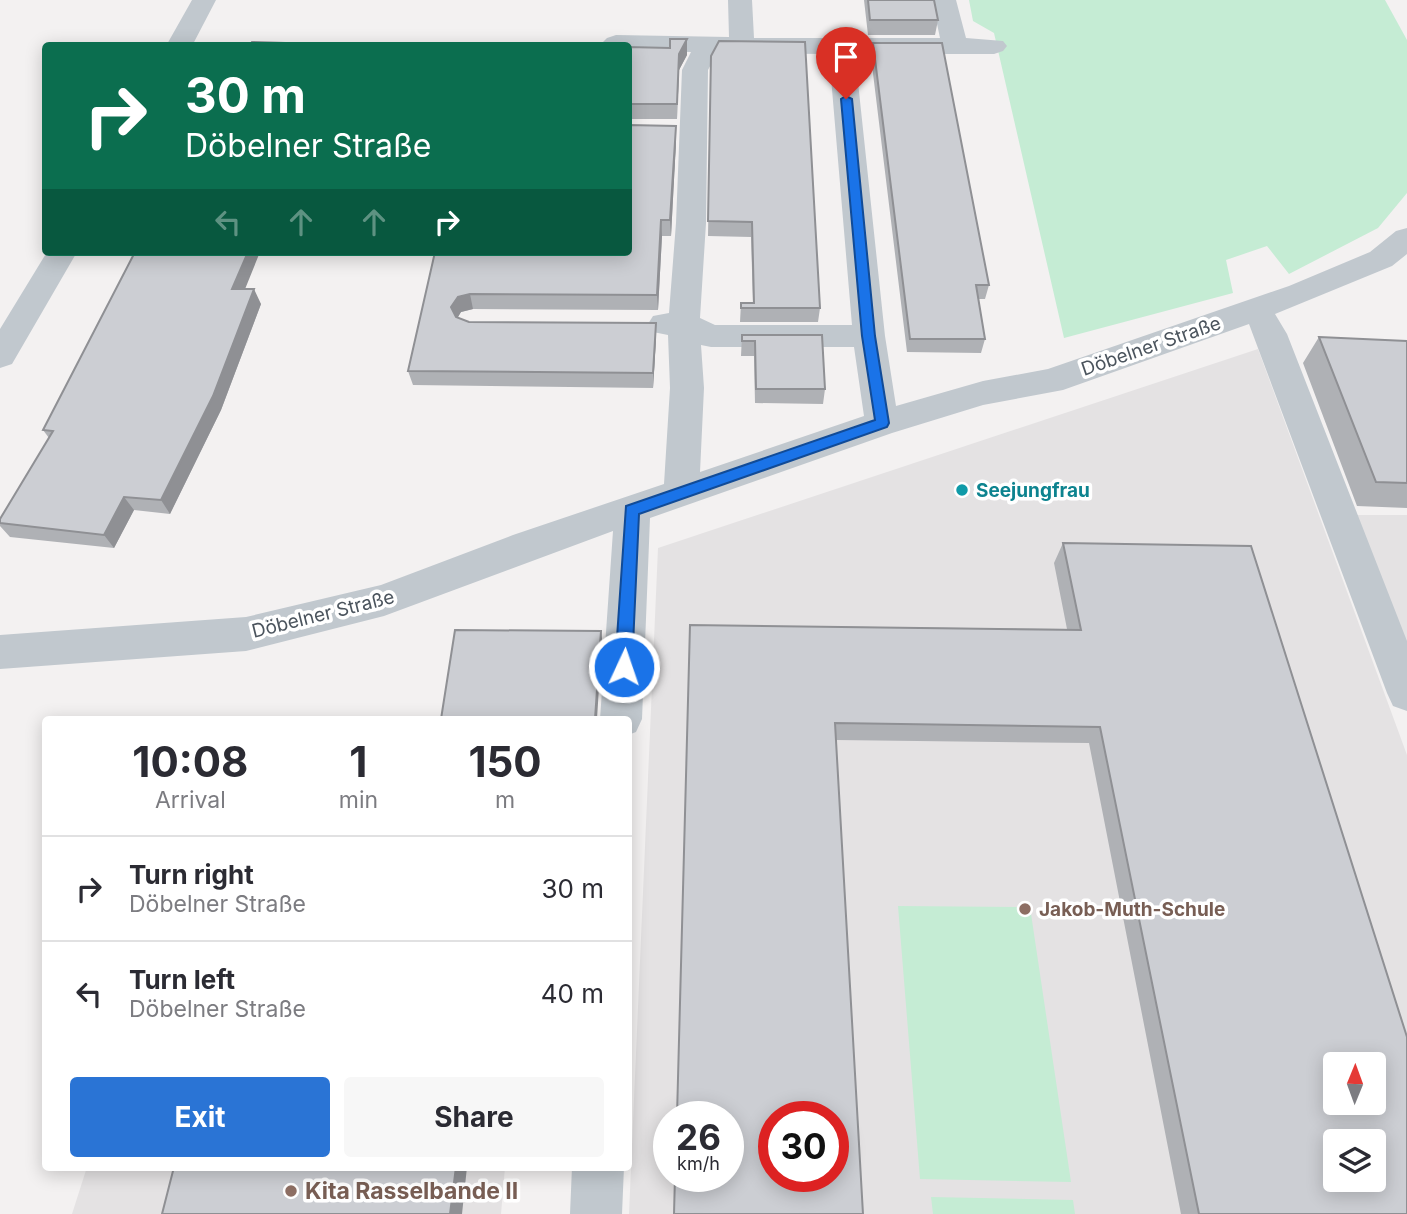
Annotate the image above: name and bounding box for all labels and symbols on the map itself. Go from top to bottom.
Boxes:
pin [816,27,876,99]
street label: Döbelner Straße [1078,311,1224,381]
place label: Seejungfrau [976,479,1090,502]
marker: Seejungfrau [954,482,970,498]
street label: Döbelner Straße [249,585,397,643]
position arrow [587,630,661,704]
place label: Jakob-Muth-Schule [1039,898,1225,921]
marker: Jakob-Muth-Schule [1017,901,1033,917]
north arrow [1323,1052,1386,1115]
speed limit sign: 30 [758,1101,849,1192]
place label: Kita Rasselbande II [305,1177,518,1205]
marker: Kita Rasselbande II [283,1183,299,1199]

